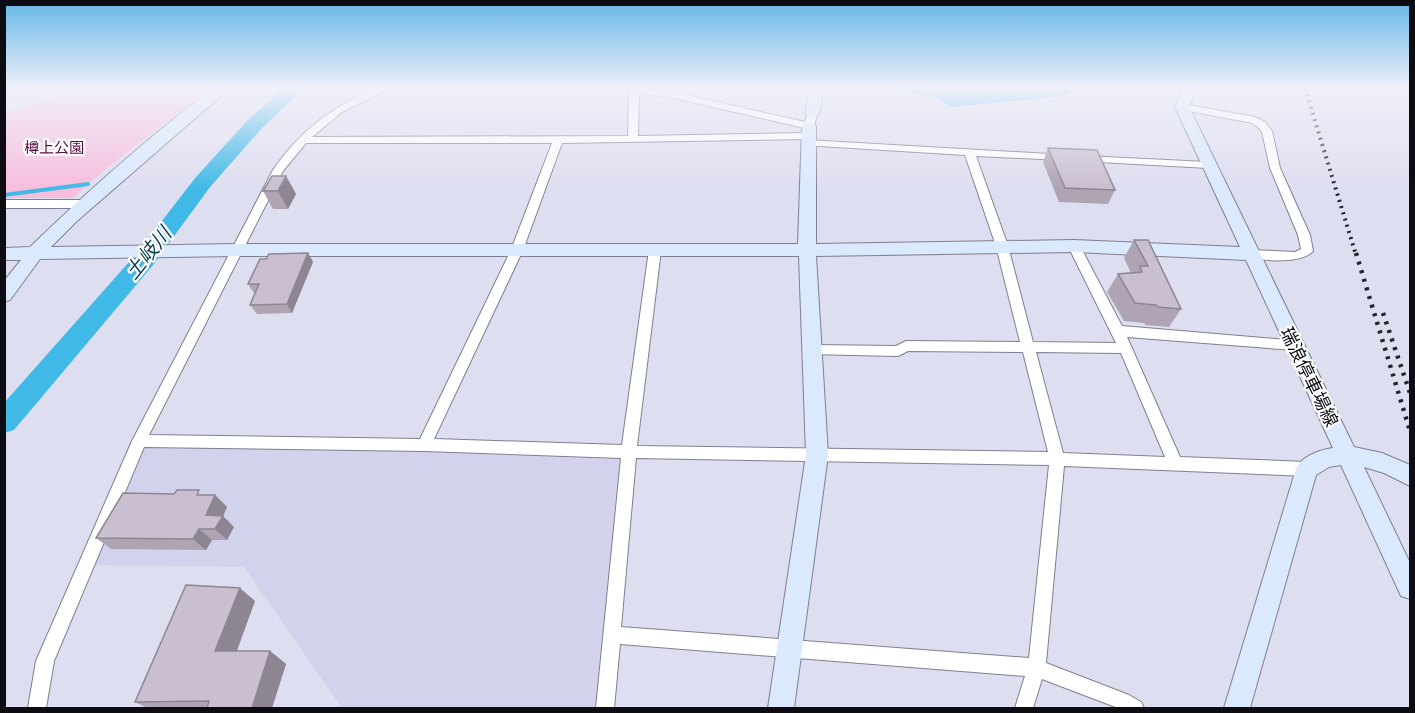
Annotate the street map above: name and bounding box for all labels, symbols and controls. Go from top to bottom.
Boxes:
park label: 樽上公園 [24,138,84,156]
water label: 土岐川 [119,220,177,283]
street label: 瑞浪停車場線 [1276,323,1343,430]

